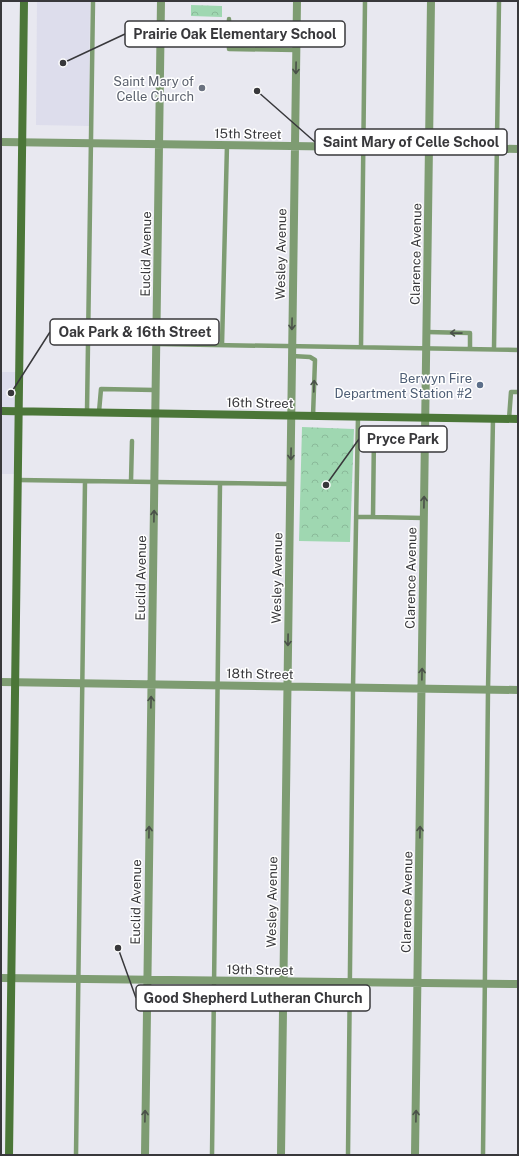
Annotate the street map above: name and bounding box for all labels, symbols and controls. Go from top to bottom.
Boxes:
callout: Prairie Oak Elementary School [125,21,345,47]
text: Prairie Oak Elementary School [133,26,337,42]
one-way arrow [292,61,300,74]
place label: Saint Mary of Celle Church [113,74,194,104]
marker: Saint Mary of Celle Church [197,83,207,93]
street label: 15th Street [214,126,282,142]
callout: Saint Mary of Celle School [315,129,507,155]
text: Saint Mary of Celle School [323,134,500,150]
street label: Clarence Avenue [408,203,424,305]
street label: Wesley Avenue [273,208,289,300]
street label: Euclid Avenue [138,211,154,297]
one-way arrow [289,317,296,330]
callout: Oak Park & 16th Street [50,319,219,345]
text: Oak Park & 16th Street [59,324,212,340]
one-way arrow [450,329,463,337]
place label: Berwyn Fire Department Station #2 [335,371,472,401]
one-way arrow [310,380,318,393]
marker: Berwyn Fire Department Station #2 [475,380,485,390]
street label: 16th Street [226,395,294,411]
callout: Pryce Park [359,426,447,452]
text: Pryce Park [367,431,439,447]
one-way arrow [287,447,294,460]
one-way arrow [420,496,428,509]
one-way arrow [150,510,158,523]
street label: Clarence Avenue [403,527,419,629]
street label: Wesley Avenue [269,532,285,624]
street label: Euclid Avenue [133,535,149,621]
one-way arrow [284,633,292,646]
street label: 18th Street [226,666,294,682]
one-way arrow [418,668,426,681]
one-way arrow [147,696,155,709]
one-way arrow [145,826,153,839]
one-way arrow [416,826,424,839]
street label: Clarence Avenue [399,851,415,953]
street label: Wesley Avenue [264,856,280,948]
street label: Euclid Avenue [128,859,144,945]
street label: 19th Street [226,962,294,978]
callout: Good Shepherd Lutheran Church [136,985,370,1011]
text: Good Shepherd Lutheran Church [144,990,362,1006]
one-way arrow [142,1110,149,1123]
one-way arrow [412,1110,420,1123]

